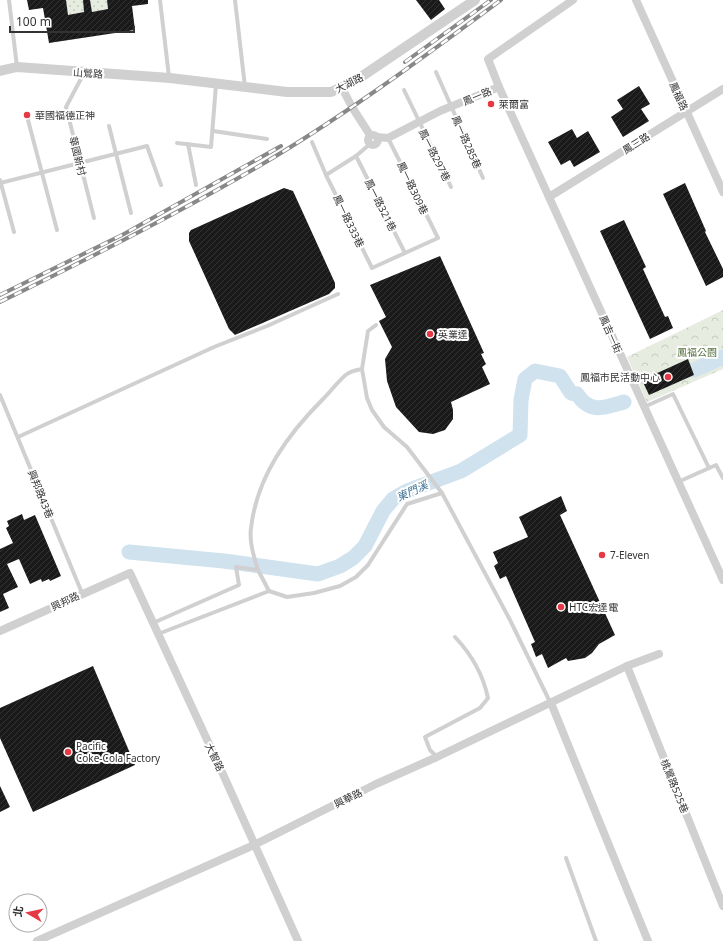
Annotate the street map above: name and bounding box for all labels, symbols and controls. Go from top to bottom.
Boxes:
scale bar [10,8,134,34]
text: 100 m [16,13,51,30]
street label: 山鶯路 [73,65,103,81]
street label: 大湖路 [332,70,366,96]
street label: 鳳福路 [667,79,691,113]
street label: 鳳一路 [460,84,494,108]
place label: 萊爾富 [499,97,529,111]
marker: 萊爾富 [486,99,496,109]
place label: 華國福德正神 [35,108,95,122]
marker: 華國福德正神 [22,110,32,120]
street label: 鳳一路285巷 [449,113,485,171]
street label: 鳳一路297巷 [416,126,454,184]
street label: 鳳三路 [620,129,652,157]
street label: 華國新村 [66,135,90,177]
street label: 鳳一路309巷 [394,159,432,217]
street label: 鳳一路321巷 [362,176,400,234]
street label: 鳳一路333巷 [330,192,368,250]
street label: 鳳吉一街 [596,313,626,355]
place label: 英業達 [438,327,468,341]
marker: 英業達 [425,329,435,339]
park label: 鳳福公園 [677,345,717,359]
place label: 鳳福市民活動中心 [580,370,660,384]
marker: 鳳福市民活動中心 [663,372,673,382]
street label: 興邦路43巷 [25,468,57,520]
water label: 東門溪 [394,476,432,504]
place label: 7-Eleven [610,548,649,562]
marker: 7-Eleven [597,550,607,560]
street label: 興邦路 [48,588,82,614]
place label: HTC宏達電 [569,600,619,614]
marker: HTC宏達電 [556,602,566,612]
place label: Pacific Coke-Cola Factory [76,739,161,765]
street label: 大智路 [202,740,228,774]
marker: Pacific Coke-Cola Factory [63,747,73,757]
street label: 桃鶯路525巷 [658,757,692,815]
street label: 興華路 [331,785,365,811]
north arrow [8,893,48,933]
text: 北 [9,905,26,918]

